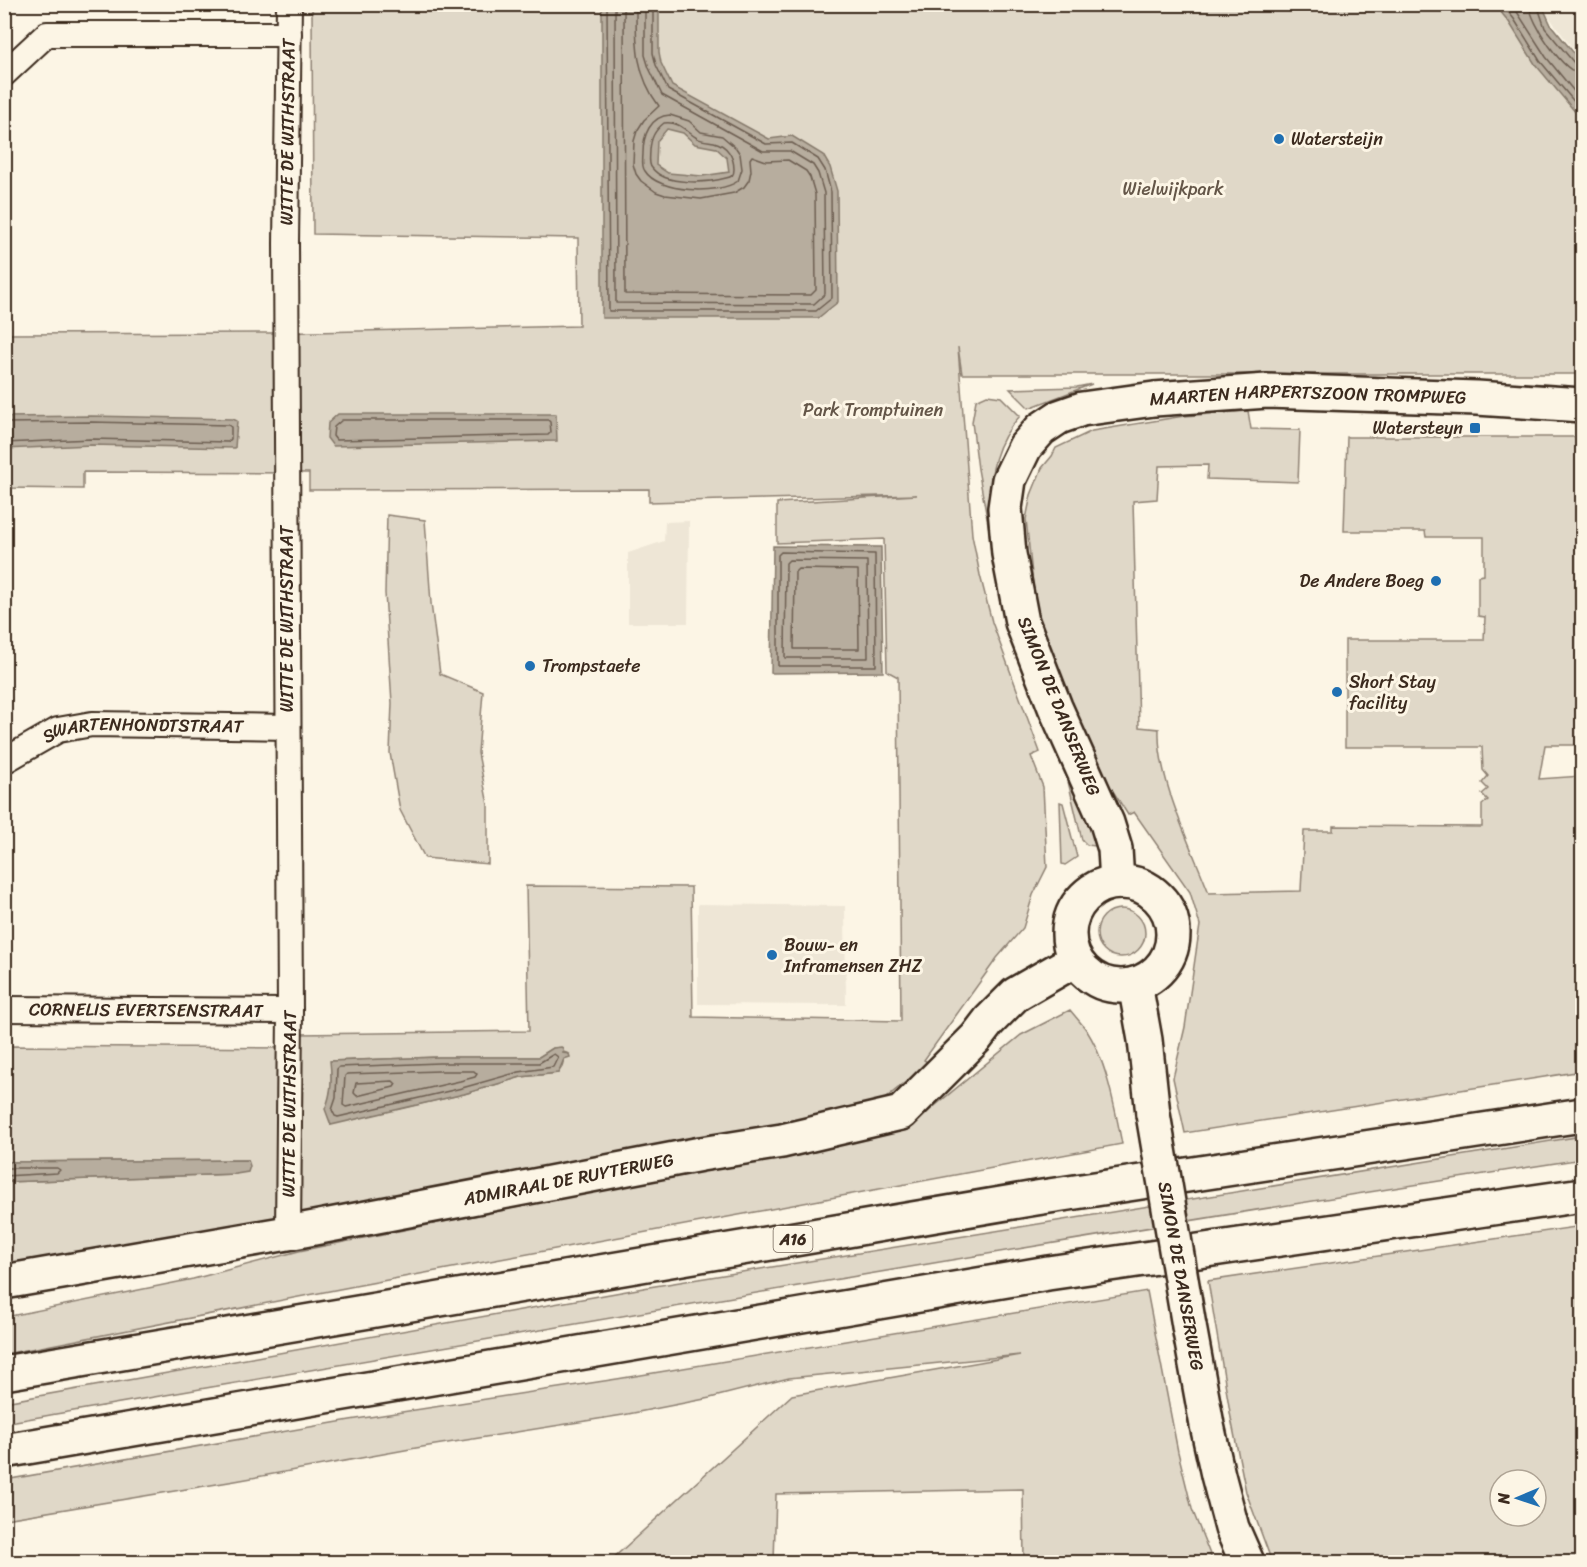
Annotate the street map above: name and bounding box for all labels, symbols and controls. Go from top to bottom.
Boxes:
street label: WITTE DE WITHSTRAAT [270,37,305,226]
place label: Watersteijn [1291,123,1383,155]
marker: Watersteijn [1272,132,1286,146]
park label: Wielwijkpark [1123,173,1224,205]
street label: MAARTEN HARPERTSZOON TROMPWEG [1149,375,1467,415]
park label: Park Tromptuinen [803,394,944,426]
place label: Watersteyn [1373,412,1463,444]
marker: Watersteyn [1468,421,1482,435]
street label: WITTE DE WITHSTRAAT [271,524,303,712]
place label: De Andere Boeg [1299,565,1424,597]
marker: De Andere Boeg [1429,574,1443,588]
street label: SIMON DE DANSERWEG [1008,611,1110,801]
place label: Trompstaete [542,650,641,682]
marker: Trompstaete [523,659,537,673]
place label: Short Stay facility [1349,666,1436,719]
marker: Short Stay facility [1330,685,1344,699]
street label: SWARTENHONDTSTRAAT [36,708,245,752]
place label: Bouw- en Inframensen ZHZ [783,929,923,982]
marker: Bouw- en Inframensen ZHZ [765,948,779,962]
street label: CORNELIS EVERTSENSTRAAT [29,993,265,1027]
street label: WITTE DE WITHSTRAAT [272,1009,306,1198]
street label: ADMIRAAL DE RUYTERWEG [460,1144,677,1215]
street label: SIMON DE DANSERWEG [1149,1179,1214,1374]
road number: A16 [774,1226,812,1252]
north arrow [1488,1468,1548,1528]
text: N [1489,1492,1518,1506]

